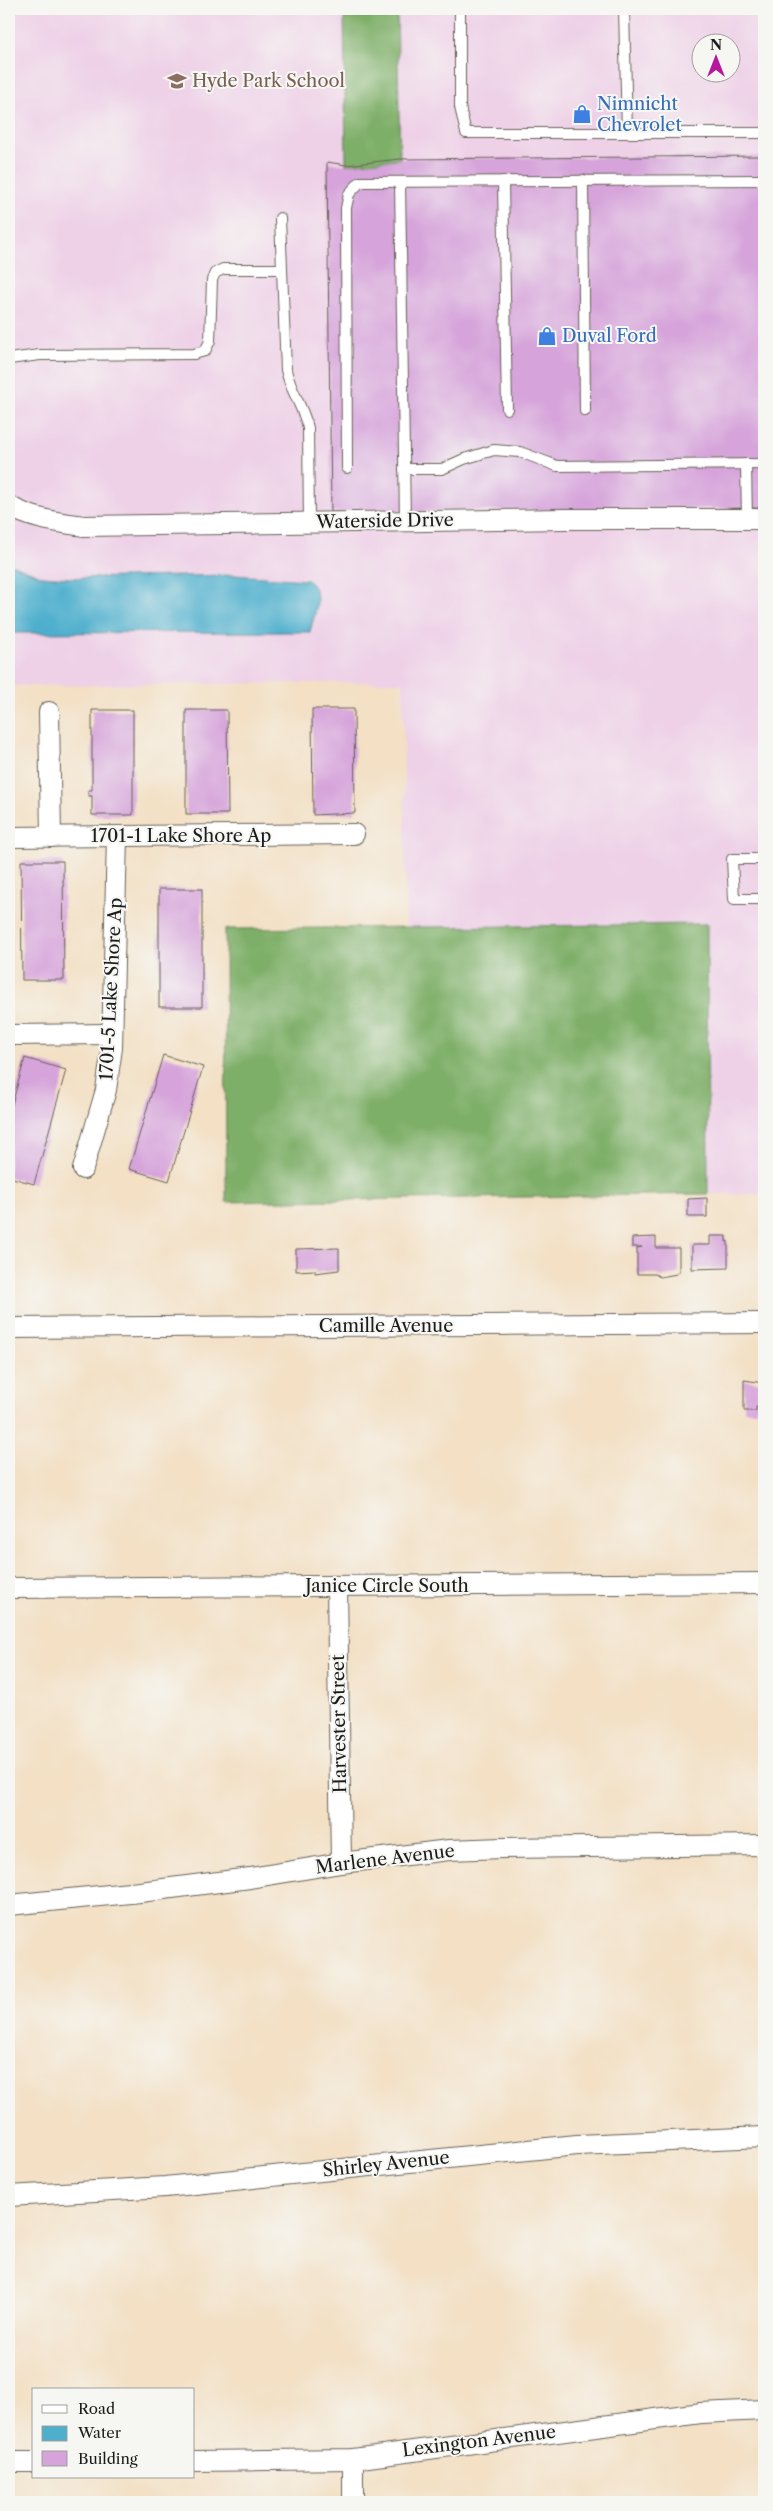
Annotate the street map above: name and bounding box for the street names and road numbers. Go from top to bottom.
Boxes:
street label: Waterside Drive [315,509,454,533]
street label: 1701-1 Lake Shore Ap [91,825,271,847]
street label: 1701-5 Lake Shore Ap [95,897,127,1081]
street label: Camille Avenue [319,1315,453,1337]
street label: Janice Circle South [302,1575,469,1597]
street label: Harvester Street [327,1654,351,1794]
street label: Marlene Avenue [314,1840,456,1878]
street label: Shirley Avenue [321,2146,451,2182]
street label: Lexington Avenue [401,2421,557,2461]

